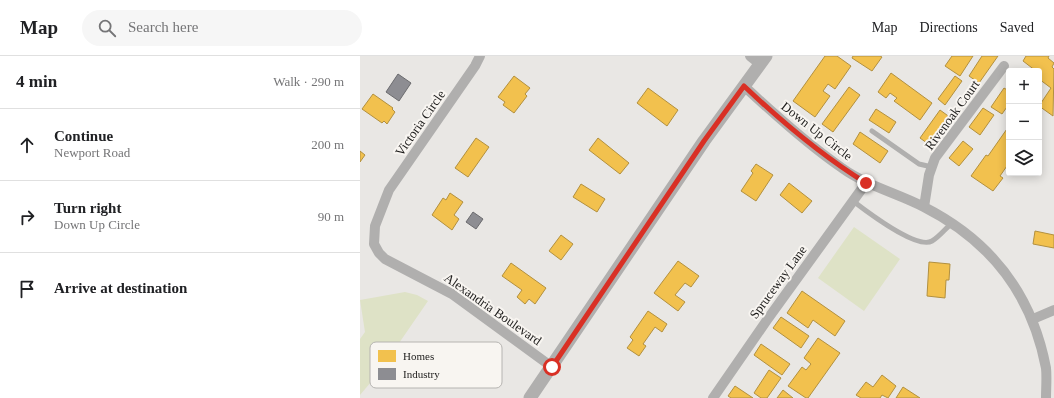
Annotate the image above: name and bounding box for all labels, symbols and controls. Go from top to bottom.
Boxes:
search box [82,10,362,46]
text: Map [20,17,58,38]
icon: search [96,17,118,39]
text: Search here [128,19,198,35]
text: Map [872,20,897,35]
text: Directions [919,20,978,35]
text: Saved [1000,20,1034,35]
map controls [1006,68,1042,176]
button: + [1006,68,1042,104]
text: 4 min [16,72,57,91]
text: Walk · 290 m [273,74,344,89]
street label: Rivenoak Court [922,77,983,153]
street label: Victoria Circle [392,87,448,159]
street label: Down Up Circle [779,99,856,164]
button: − [1006,104,1042,140]
text: Continue [54,128,113,144]
icon: ahead [16,134,38,156]
text: 200 m [311,137,344,152]
button: layers [1006,140,1042,176]
text: Newport Road [54,145,130,160]
route end [857,174,875,192]
text: Turn right [54,200,121,216]
icon: right [16,206,38,228]
text: 90 m [318,209,344,224]
text: Down Up Circle [54,217,140,232]
street label: Spruceway Lane [746,242,810,322]
street label: Alexandria Boulevard [442,270,545,348]
icon: arrive [16,278,38,300]
text: Arrive at destination [54,280,187,296]
legend [370,342,502,388]
text: Homes [403,350,434,362]
route start [543,358,561,376]
text: Industry [403,368,440,380]

